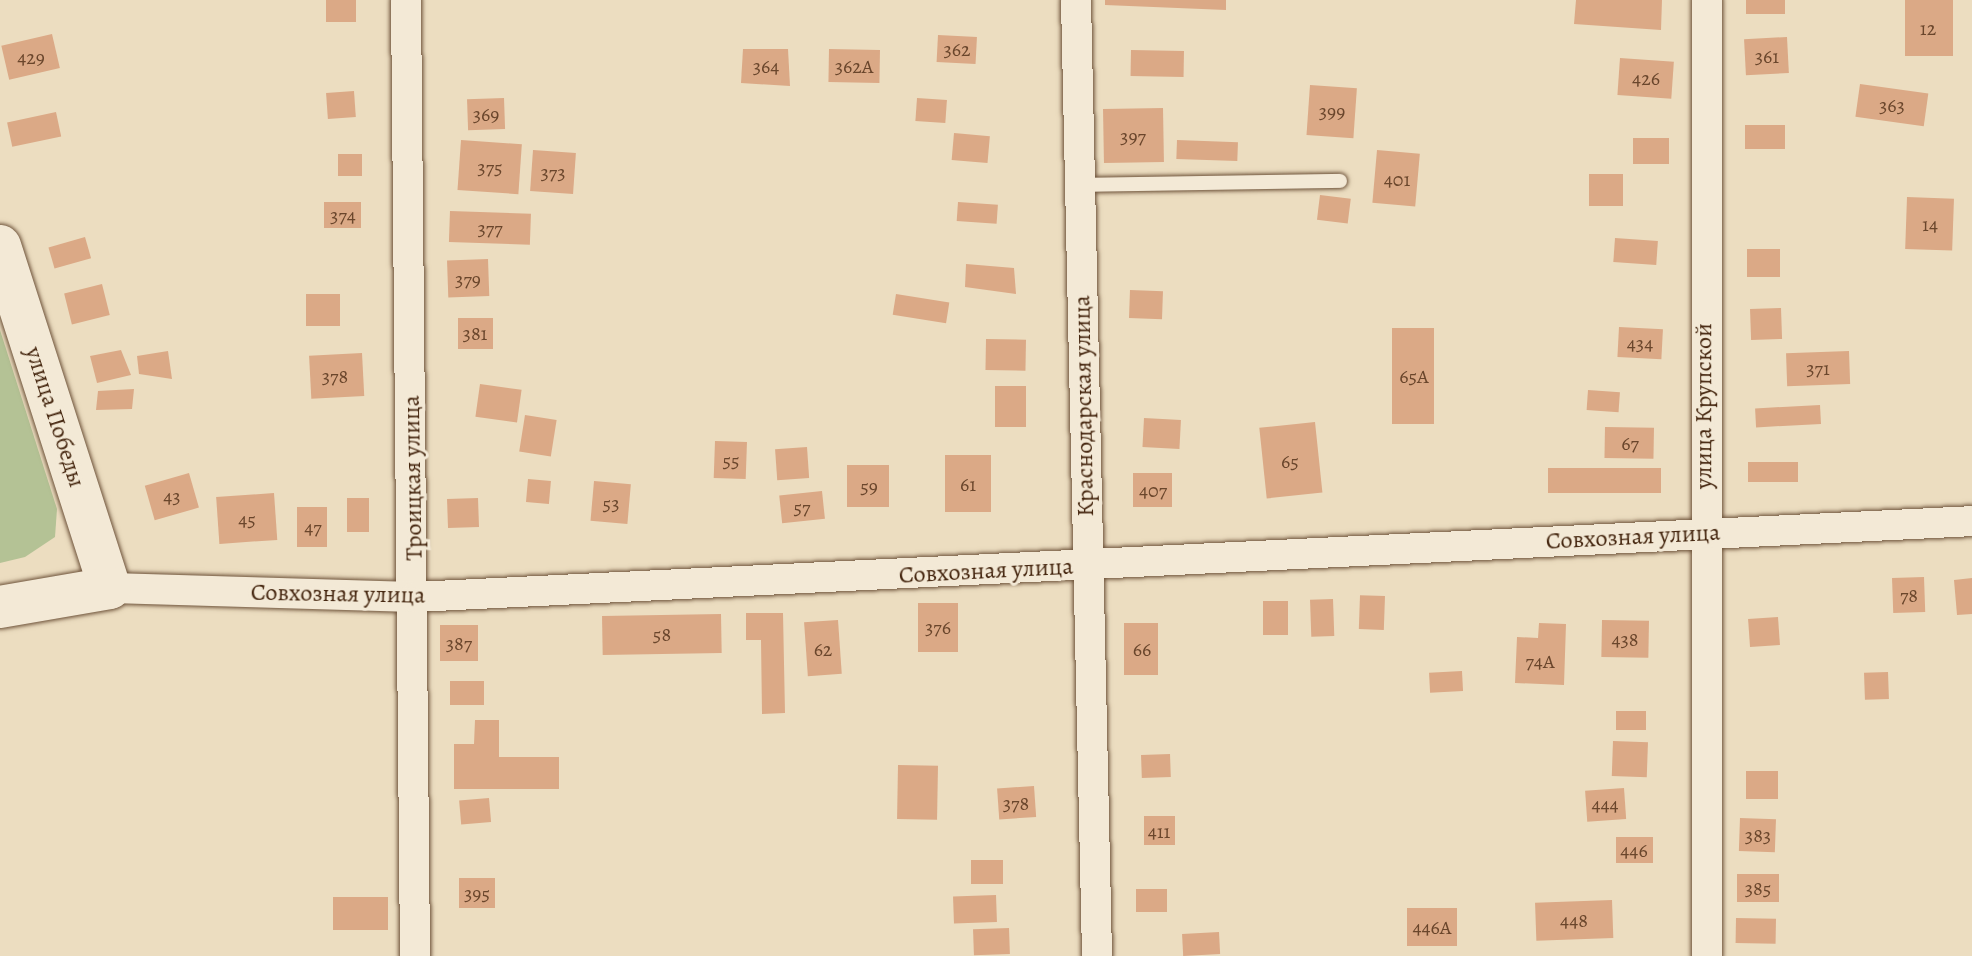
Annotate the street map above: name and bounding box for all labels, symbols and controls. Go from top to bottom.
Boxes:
house number: 12 [1920,16,1936,40]
house number: 362 [943,37,971,61]
house number: 361 [1755,44,1779,68]
house number: 429 [17,45,45,69]
house number: 364 [753,54,779,78]
house number: 362А [835,54,873,78]
house number: 426 [1632,66,1660,90]
house number: 363 [1879,93,1905,117]
house number: 399 [1319,99,1345,123]
house number: 369 [473,102,499,126]
house number: 397 [1120,124,1146,148]
house number: 375 [477,155,503,179]
house number: 373 [540,160,566,184]
house number: 401 [1384,167,1410,191]
house number: 374 [330,203,356,227]
house number: 14 [1922,212,1938,236]
house number: 377 [477,216,503,240]
house number: 379 [455,267,481,291]
street label: Краснодарская улица [1068,295,1100,517]
house number: 381 [463,321,487,345]
street label: улица Крупской [1690,323,1718,489]
house number: 434 [1627,331,1653,355]
street label: улица Победы [19,343,91,491]
house number: 371 [1806,356,1830,380]
house number: 378 [322,364,348,388]
house number: 65А [1399,364,1429,388]
street label: Троицкая улица [397,395,429,561]
house number: 67 [1621,431,1639,455]
house number: 55 [722,448,740,472]
house number: 65 [1281,449,1299,473]
house number: 61 [960,472,976,496]
house number: 59 [860,474,878,498]
house number: 407 [1139,478,1167,502]
house number: 43 [163,484,181,508]
house number: 53 [603,491,619,515]
house number: 57 [794,495,810,519]
house number: 45 [238,507,256,531]
house number: 47 [304,515,322,539]
street label: Совхозная улица [1545,518,1721,556]
street label: Совхозная улица [898,552,1074,590]
street label: Совхозная улица [251,578,425,610]
house number: 78 [1900,583,1918,607]
house number: 376 [925,615,951,639]
house number: 58 [653,622,671,646]
house number: 438 [1611,627,1639,651]
house number: 387 [446,631,472,655]
house number: 62 [814,637,832,661]
house number: 66 [1133,637,1151,661]
house number: 74А [1525,649,1555,673]
house number: 378 [1003,791,1029,815]
house number: 444 [1591,792,1619,816]
house number: 411 [1148,819,1170,843]
house number: 383 [1745,823,1771,847]
house number: 446 [1620,838,1648,862]
house number: 385 [1745,876,1771,900]
house number: 395 [464,881,490,905]
house number: 448 [1560,908,1588,932]
house number: 446А [1412,915,1452,939]

